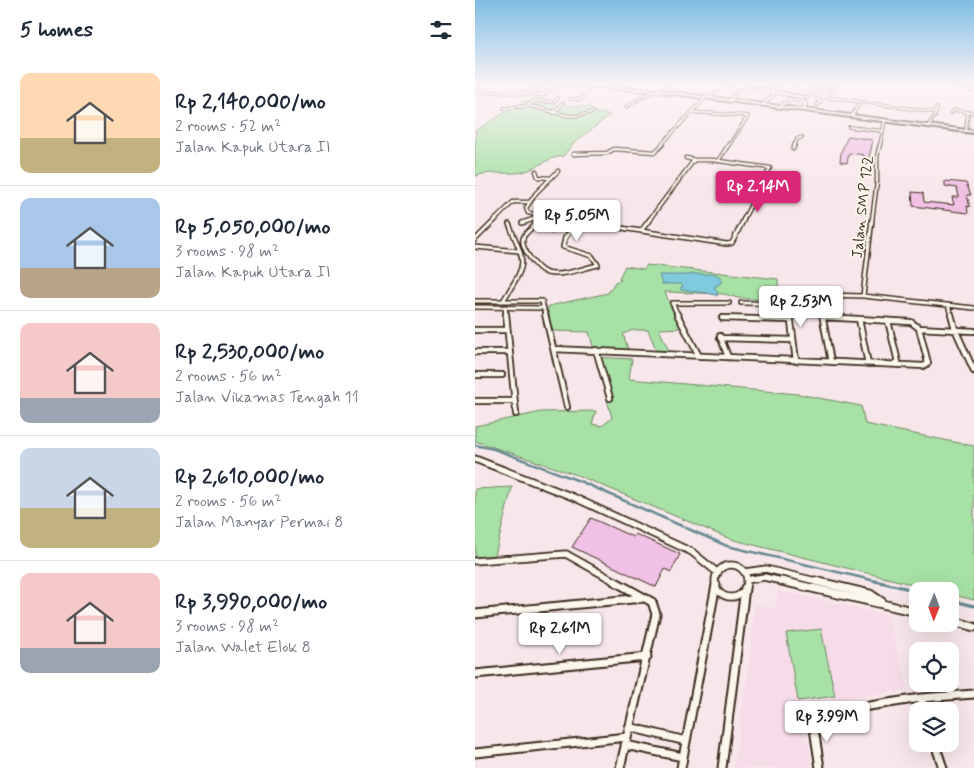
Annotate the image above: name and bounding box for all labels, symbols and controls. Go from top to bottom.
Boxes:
text: 5 homes [20,16,93,44]
icon: filters [427,16,455,44]
text: Rp 2,140,000/mo [175,88,326,116]
icon: home [60,93,120,153]
text: 2 rooms · 52 m² [175,116,281,137]
text: Jalan Kapuk Utara II [175,137,331,158]
street label: Jalan SMP 122 [848,155,878,259]
pin: Rp 2.14M [706,170,810,213]
text: Rp 2.14M [727,176,789,197]
pin: Rp 5.05M [525,200,629,242]
text: Rp 5.05M [544,205,610,226]
text: Rp 5,050,000/mo [175,213,330,241]
icon: home [60,218,120,278]
text: 3 rooms · 98 m² [175,241,279,262]
text: Jalan Kapuk Utara II [175,262,331,283]
pin: Rp 2.53M [749,286,853,328]
text: Rp 2.53M [770,291,832,312]
text: Rp 2,530,000/mo [175,338,324,366]
icon: home [60,343,120,403]
text: 2 rooms · 56 m² [175,366,282,387]
text: Jalan Vikamas Tengah 11 [175,387,359,408]
text: Rp 2,610,000/mo [175,463,324,491]
icon: home [60,468,120,528]
text: 2 rooms · 56 m² [175,491,282,512]
text: Jalan Manyar Permai 8 [175,512,343,533]
north arrow [909,582,959,632]
map controls [909,582,959,752]
text: Rp 3,990,000/mo [175,588,327,616]
icon: home [60,593,120,653]
pin: Rp 2.61M [508,612,612,655]
text: 3 rooms · 98 m² [175,616,279,637]
text: Rp 2.61M [530,618,590,639]
text: Jalan Walet Elok 8 [175,637,311,658]
button: locate [909,642,959,692]
pin: Rp 3.99M [775,700,879,743]
button: layers [909,702,959,752]
text: Rp 3.99M [796,706,858,727]

